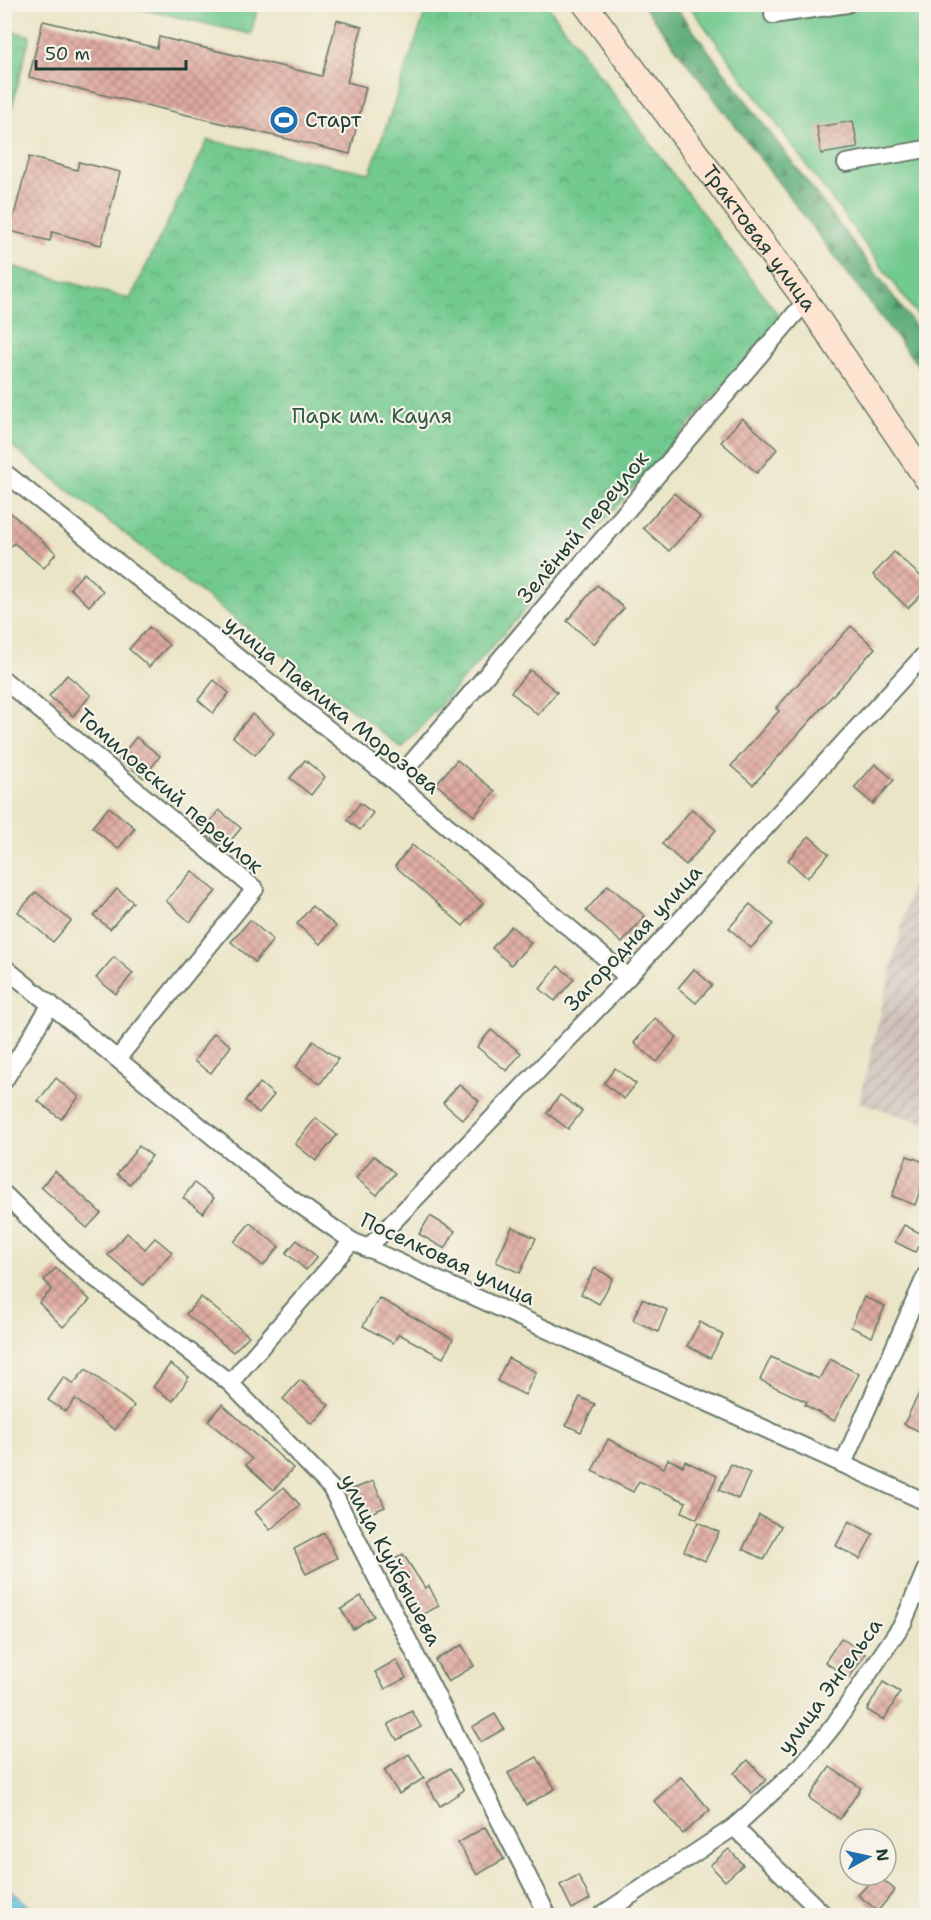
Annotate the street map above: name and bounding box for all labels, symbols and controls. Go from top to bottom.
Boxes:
scale bar [36,33,186,71]
text: 50 m [45,42,90,66]
sports icon: Старт [268,104,300,136]
place label: Старт [305,106,362,134]
street label: Трактовая улица [696,159,823,317]
park label: Парк им. Кауля [292,402,452,430]
street label: Зелёный переулок [511,445,655,609]
street label: улица Павлика Морозова [218,609,446,801]
street label: Томиловский переулок [71,702,269,880]
street label: Загородная улица [558,859,708,1017]
street label: Поселковая улица [356,1206,540,1312]
street label: улица Куйбышева [334,1469,448,1651]
street label: улица Энгельса [771,1612,889,1760]
north arrow [838,1827,898,1887]
text: N [871,1847,894,1863]

